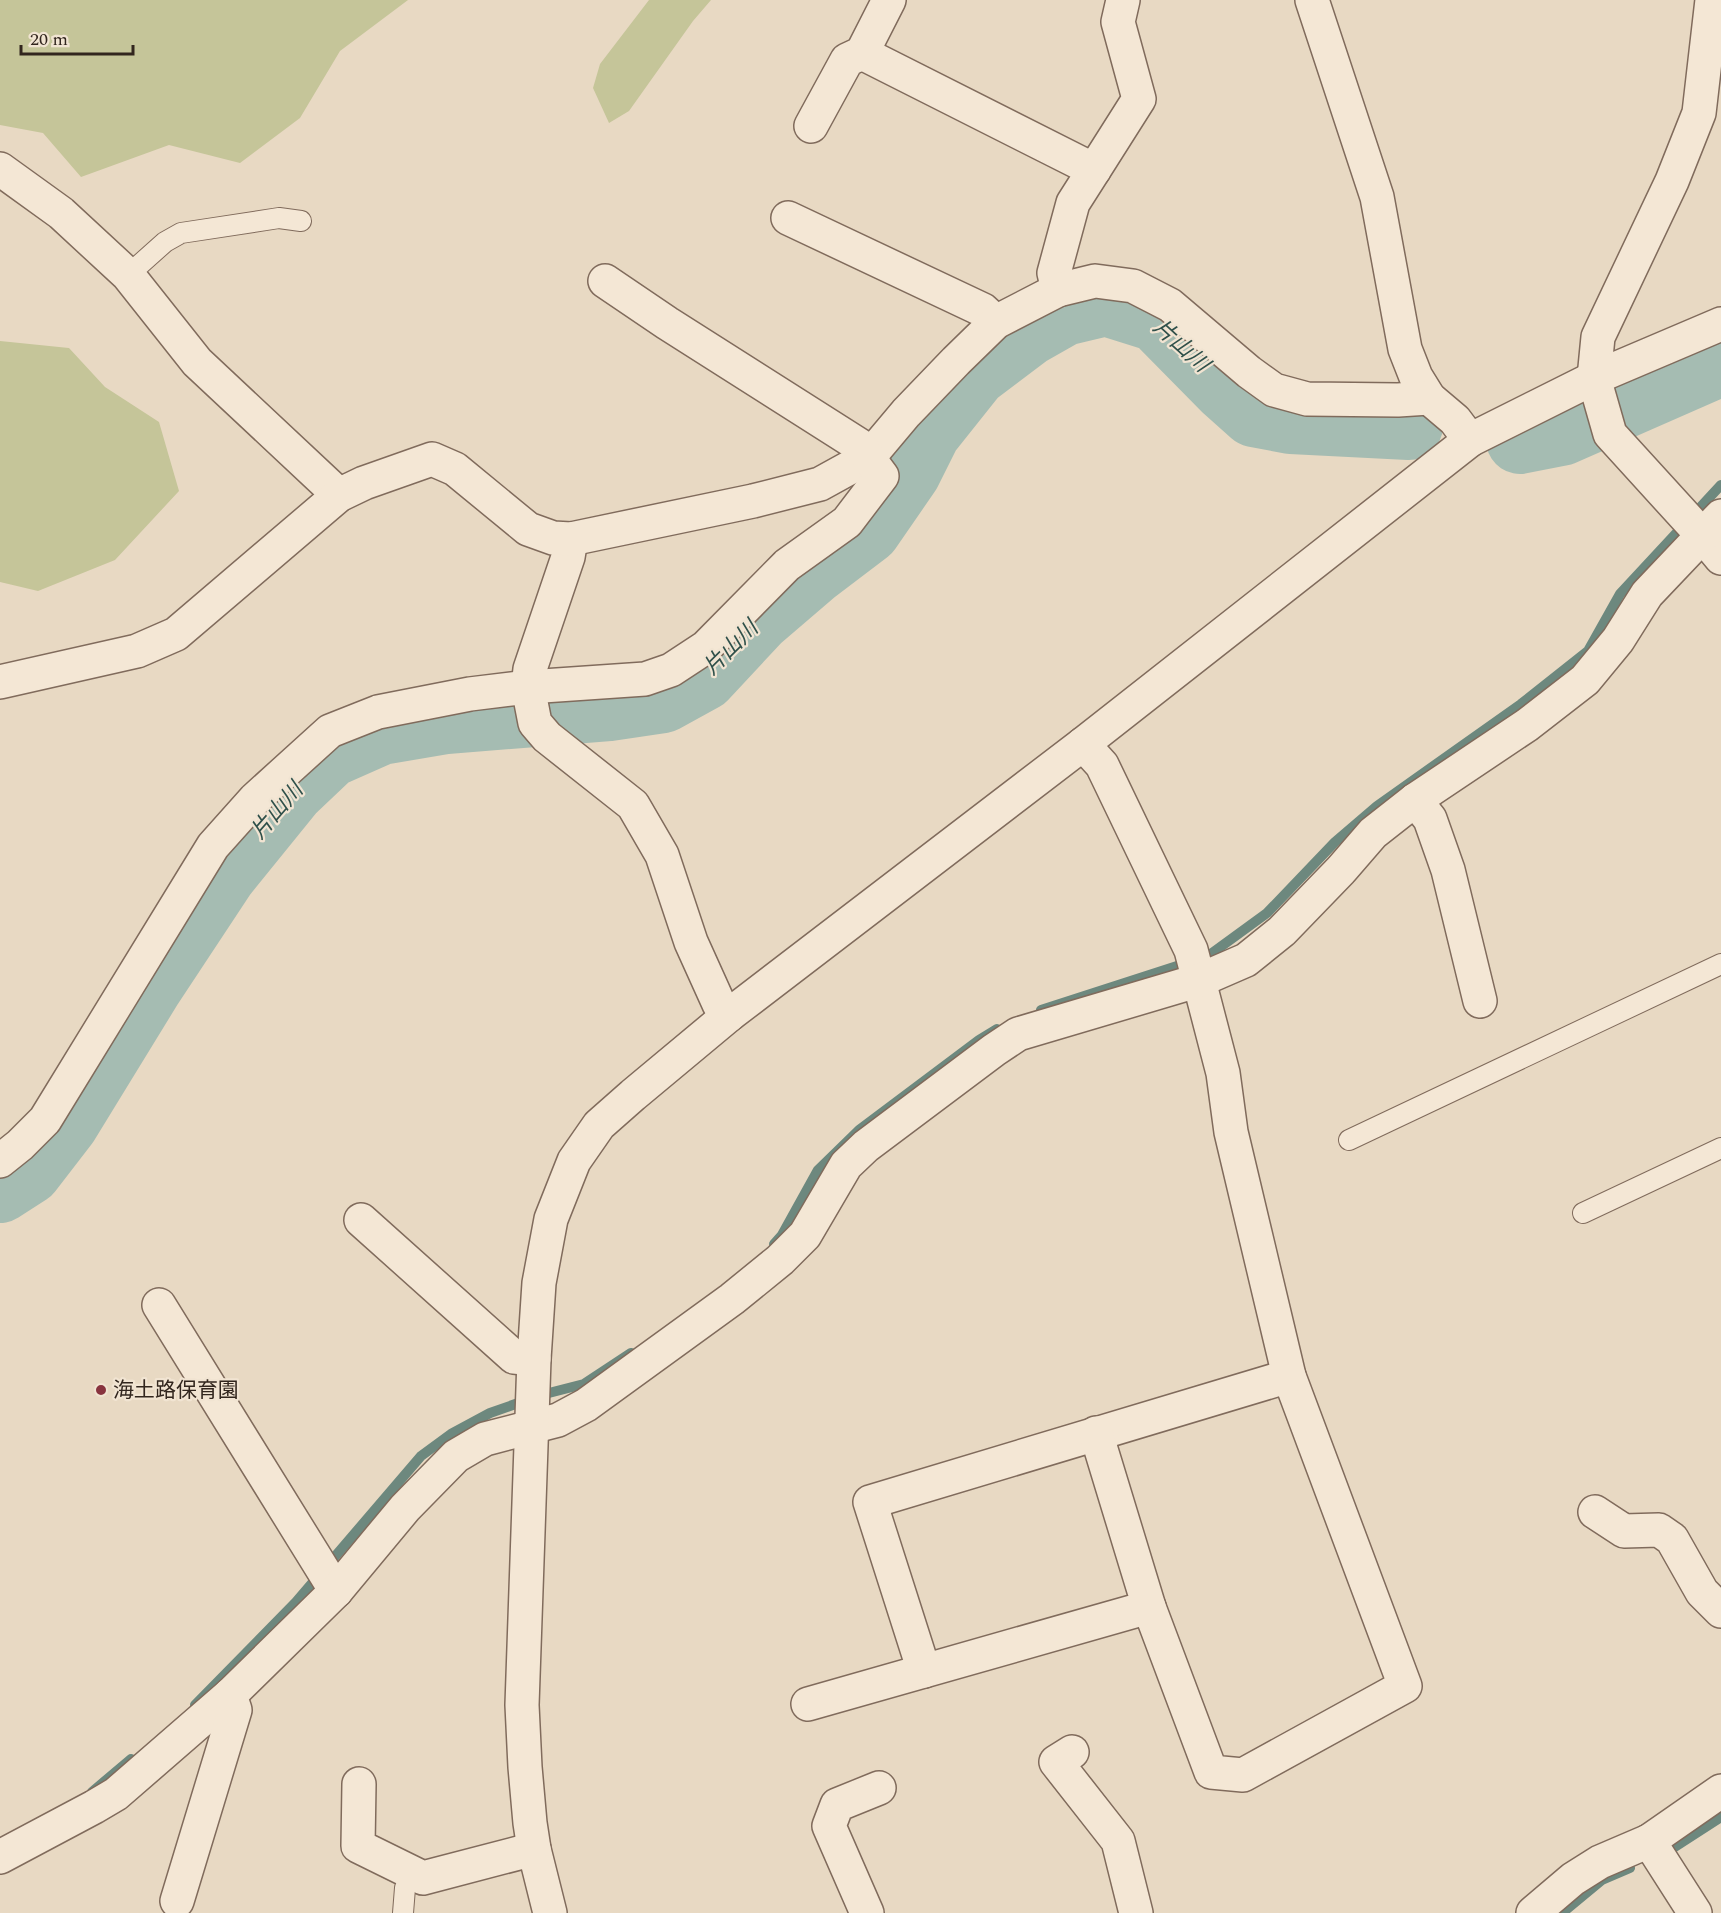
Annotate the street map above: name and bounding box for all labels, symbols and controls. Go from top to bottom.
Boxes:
scale bar [21,18,134,56]
text: 20 m [30,26,68,53]
water label: 片山川 [1145,312,1218,382]
water label: 片山川 [696,612,767,683]
water label: 片山川 [243,774,313,847]
place label: 海土路保育園 [113,1375,239,1407]
marker: 海土路保育園 [94,1383,108,1397]

